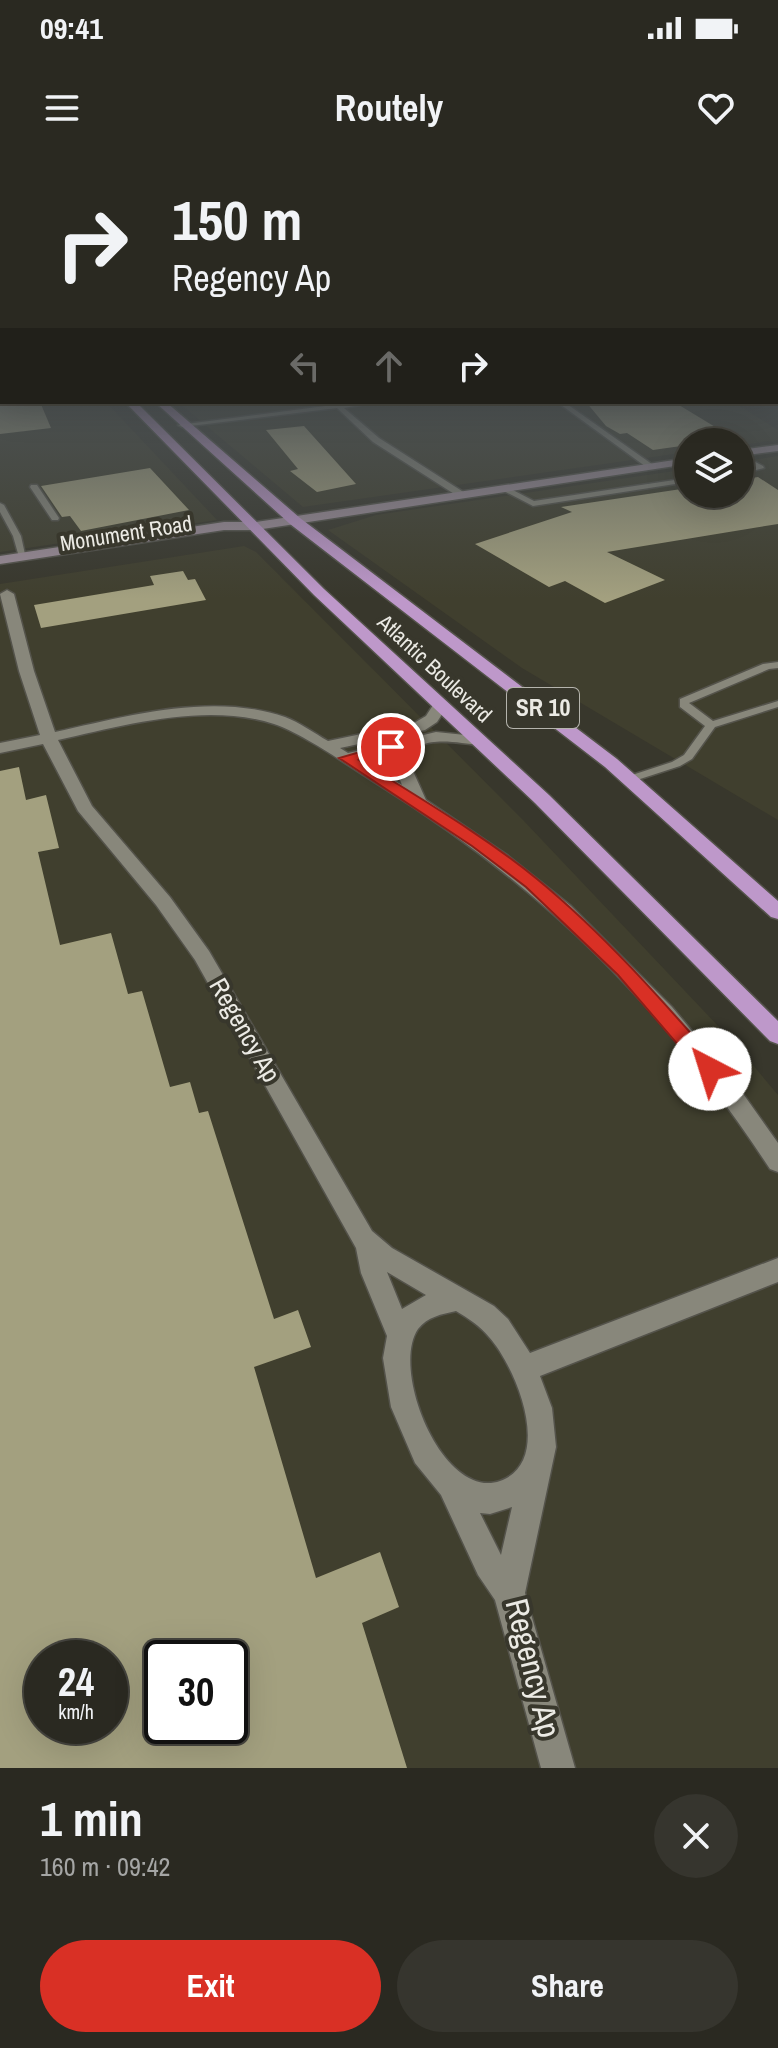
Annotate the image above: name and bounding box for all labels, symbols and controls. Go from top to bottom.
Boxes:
text: 09:41 [40,8,103,48]
text: Routely [335,84,443,132]
icon: menu [40,86,84,130]
icon: heart [694,86,738,130]
text: 150 m [172,182,302,257]
icon: right [40,192,144,296]
text: Regency Ap [172,254,331,302]
icon: left [283,344,327,388]
icon: ahead [367,344,411,388]
icon: right [451,344,495,388]
map controls [674,428,754,508]
button: layers [674,428,754,508]
street label: Monument Road [58,508,194,558]
street label: Atlantic Boulevard [370,606,499,729]
road number: SR 10 [507,688,579,728]
pin [357,713,425,781]
icon: arrive [369,725,413,769]
street label: Regency Ap [202,971,289,1088]
position arrow [668,1027,752,1111]
street label: Regency Ap [496,1594,571,1742]
speed limit sign: 30 [144,1640,248,1744]
text: 24 [58,1655,94,1708]
text: km/h [58,1698,94,1725]
text: 1 min [40,1786,143,1851]
button: close [654,1794,738,1878]
text: 160 m · 09:42 [40,1849,170,1884]
button: Exit [40,1940,381,2032]
button: Share [397,1940,738,2032]

